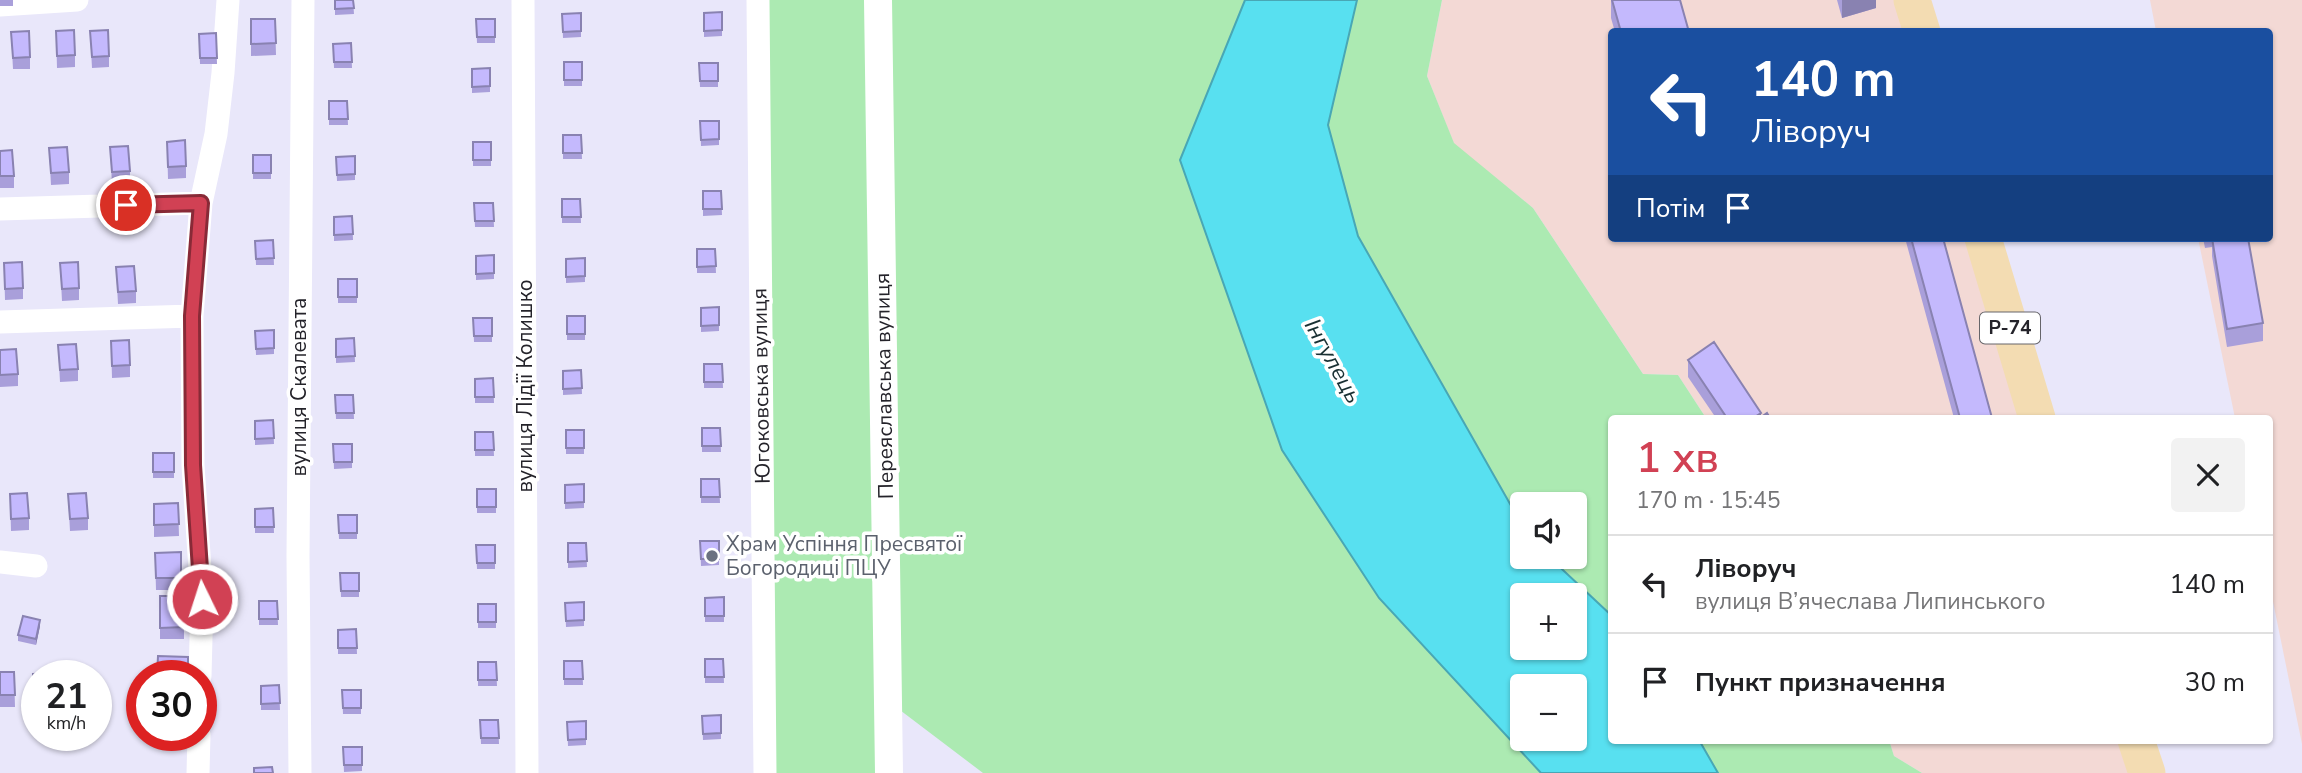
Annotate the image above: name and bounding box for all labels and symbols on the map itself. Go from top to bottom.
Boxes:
pin [96,175,156,235]
street label: Переяславська вулиця [868,273,900,499]
street label: вулиця Лідії Колишко [511,279,539,493]
street label: Югоковська вулиця [745,288,777,484]
street label: вулиця Скалевата [285,298,313,476]
road number: Р-74 [1980,312,2040,344]
water label: Інгулець [1297,313,1369,409]
place label: Храм Успіння Пресвятої Богородиці ПЦУ [726,530,963,582]
marker: Храм Успіння Пресвятої Богородиці ПЦУ [704,548,720,564]
position arrow [165,562,239,636]
speed limit sign: 30 [126,660,217,751]

